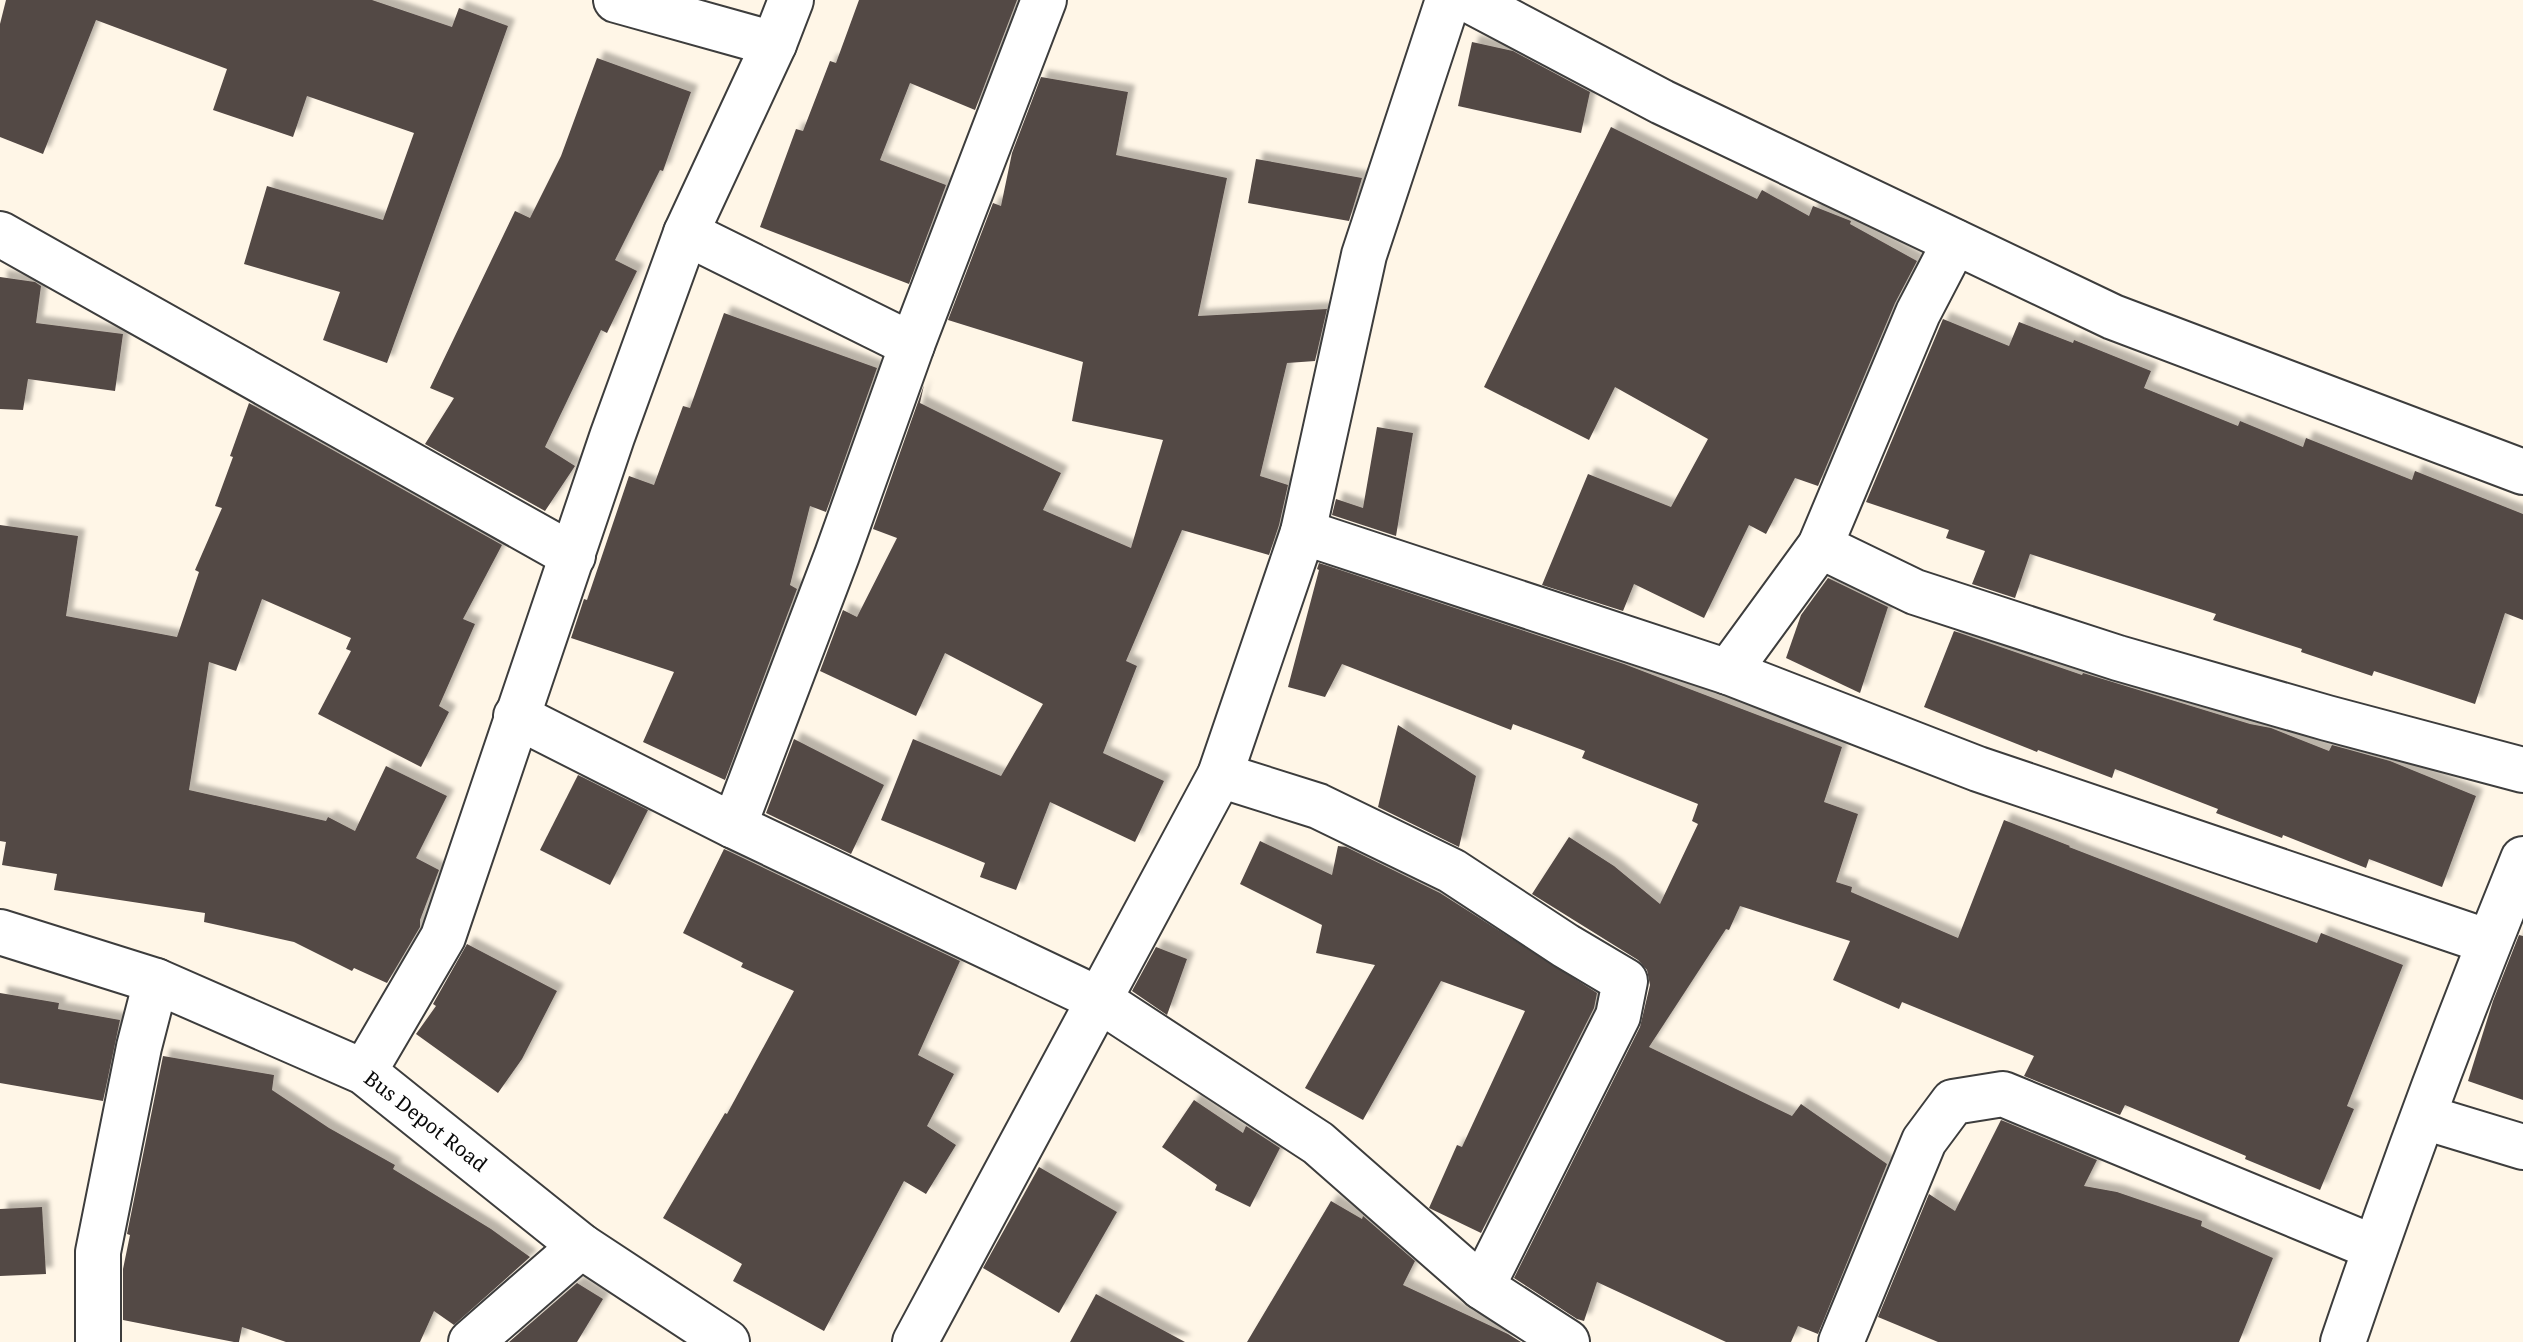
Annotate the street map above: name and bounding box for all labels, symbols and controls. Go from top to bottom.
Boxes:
street label: Bus Depot Road [359,1064,493,1178]

